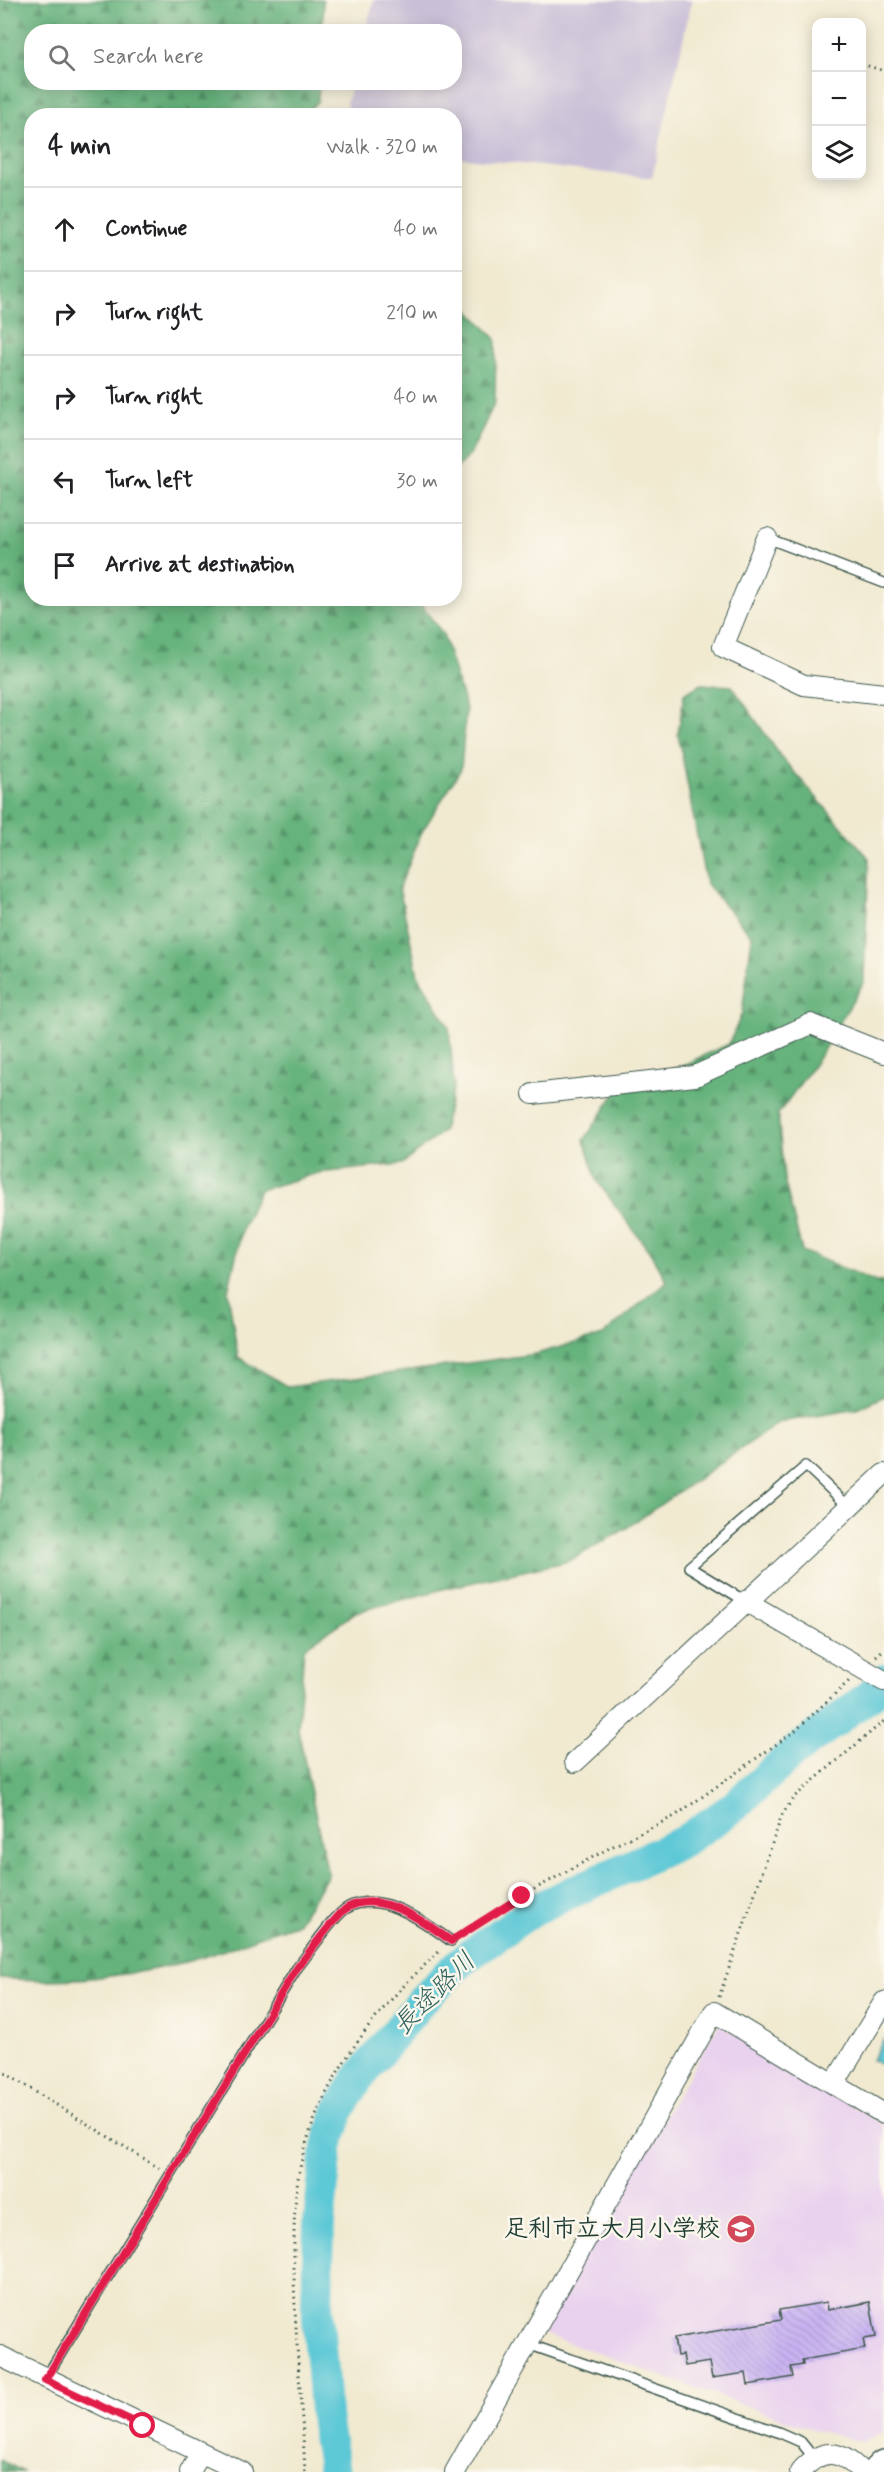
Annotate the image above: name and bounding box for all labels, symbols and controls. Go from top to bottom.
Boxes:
map controls [812,18,866,180]
button: + [812,18,866,72]
search box [24,24,462,90]
icon: search [45,41,78,74]
text: Search here [93,43,204,71]
button: − [812,72,866,126]
button: layers [812,126,866,180]
text: 4 min [48,130,111,164]
text: Walk · 320 m [326,134,438,161]
icon: ahead [48,213,81,246]
text: Continue [105,215,187,243]
text: 40 m [394,216,438,243]
icon: right [48,297,81,330]
text: Turn right [105,299,203,327]
text: 210 m [386,300,438,327]
icon: right [48,381,81,414]
text: Turn right [105,383,203,411]
text: 40 m [394,384,438,411]
icon: left [48,465,81,498]
text: Turn left [105,467,193,495]
text: 30 m [396,468,438,495]
icon: arrive [48,549,81,582]
text: Arrive at destination [105,551,295,579]
route end [508,1882,534,1908]
water label: 長途路川 [386,1945,484,2043]
school or university icon: 足利市立大月小学校 [725,2213,757,2245]
place label: 足利市立大月小学校 [504,2214,720,2245]
route start [129,2412,155,2438]

